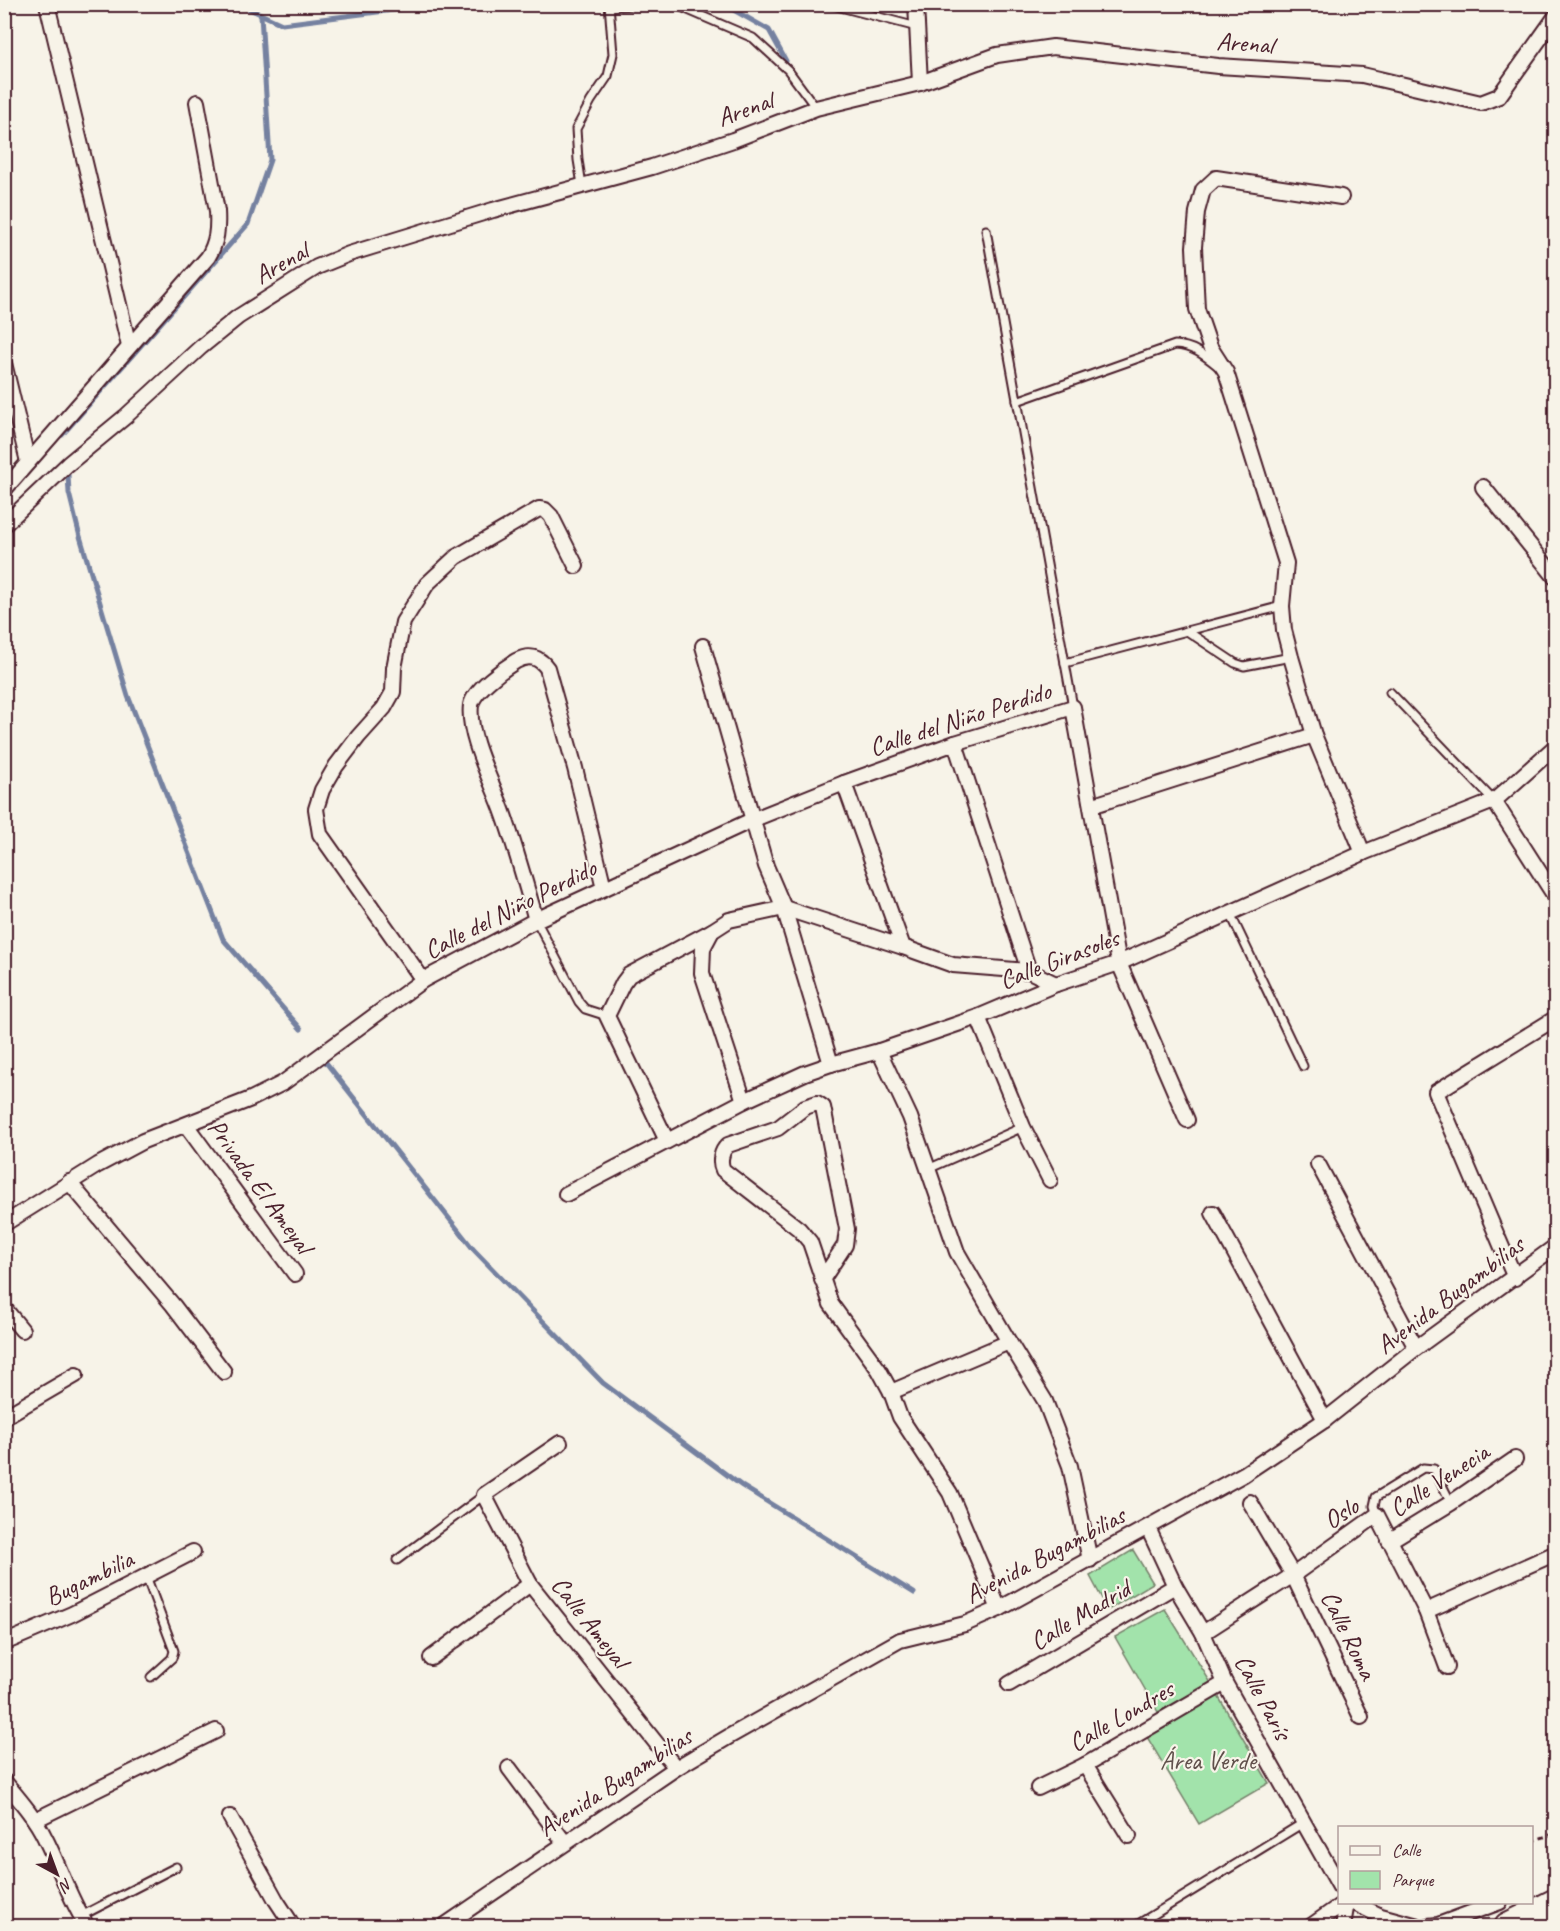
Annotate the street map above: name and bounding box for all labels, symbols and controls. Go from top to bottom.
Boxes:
street label: Arenal [1215,25,1279,62]
street label: Arenal [713,82,782,134]
street label: Arenal [248,232,318,292]
street label: Calle del Niño Perdido [865,674,1057,764]
street label: Calle del Niño Perdido [418,851,603,967]
street label: Calle Girasoles [995,920,1125,997]
street label: Privada El Ameyal [200,1112,323,1263]
street label: Avenida Bugambilias [1369,1227,1532,1361]
street label: Calle Venecia [1383,1434,1497,1524]
street label: Oslo [1317,1489,1366,1536]
street label: Avenida Bugambilias [959,1498,1133,1611]
street label: Bugambilia [39,1542,140,1614]
street label: Calle Ameyal [544,1569,639,1678]
street label: Calle Madrid [1024,1570,1139,1658]
street label: Calle Roma [1313,1585,1385,1686]
street label: Calle París [1227,1649,1300,1747]
street label: Calle Londres [1063,1672,1181,1759]
street label: Avenida Bugambilias [532,1719,700,1844]
park label: Área Verde [1160,1744,1259,1777]
legend [1338,1826,1533,1904]
text: Calle [1392,1839,1421,1861]
north arrow [27,1844,87,1904]
text: Parque [1392,1869,1434,1891]
text: N [54,1874,76,1897]

